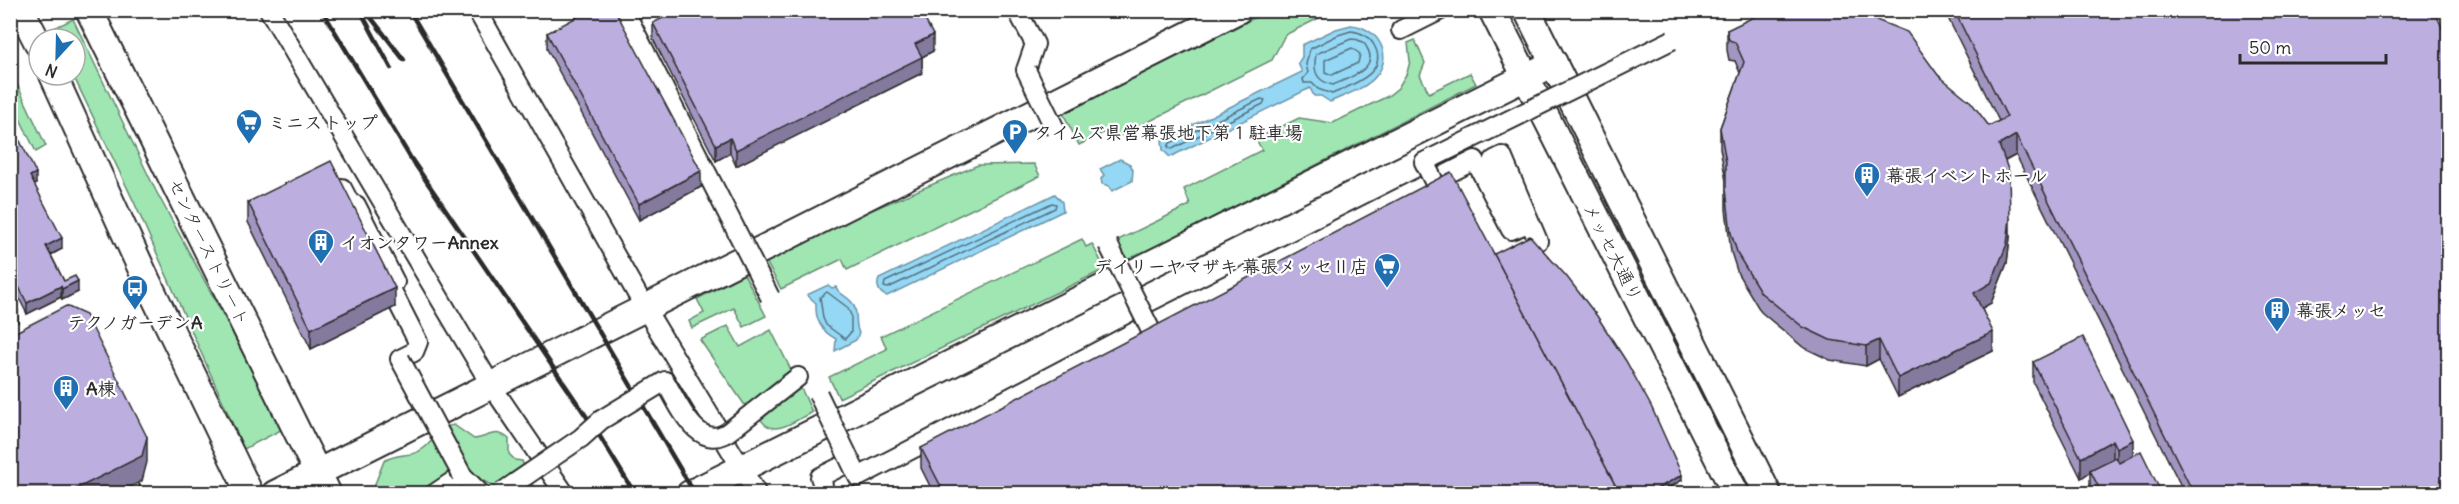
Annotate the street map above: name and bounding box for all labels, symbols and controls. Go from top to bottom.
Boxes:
north arrow [27,27,87,87]
scale bar [2240,27,2386,65]
text: 50 m [2249,36,2291,59]
text: N [43,60,60,82]
supermarket icon: ミニストップ [234,107,264,145]
place label: ミニストップ [268,111,378,134]
parking icon: タイムズ県営幕張地下第１駐車場 [1000,117,1030,155]
place label: タイムズ県営幕張地下第１駐車場 [1034,121,1303,144]
building icon: 幕張イベントホール [1852,160,1882,198]
place label: 幕張イベントホール [1886,164,2047,187]
street label: センターストリート [163,174,255,330]
street label: メッセ大通り [1578,199,1648,305]
building icon: イオンタワーAnnex [306,227,336,265]
place label: イオンタワーAnnex [340,231,499,254]
supermarket icon: デイリーヤマザキ 幕張メッセⅡ店 [1372,251,1402,289]
place label: デイリーヤマザキ 幕張メッセⅡ店 [1094,255,1368,278]
bus stop icon: テクノガーデンA [120,273,150,311]
building icon: 幕張メッセ [2262,295,2292,333]
place label: 幕張メッセ [2296,299,2386,322]
place label: テクノガーデンA [67,311,203,334]
building icon: A棟 [51,373,81,411]
place label: A棟 [86,377,116,400]

